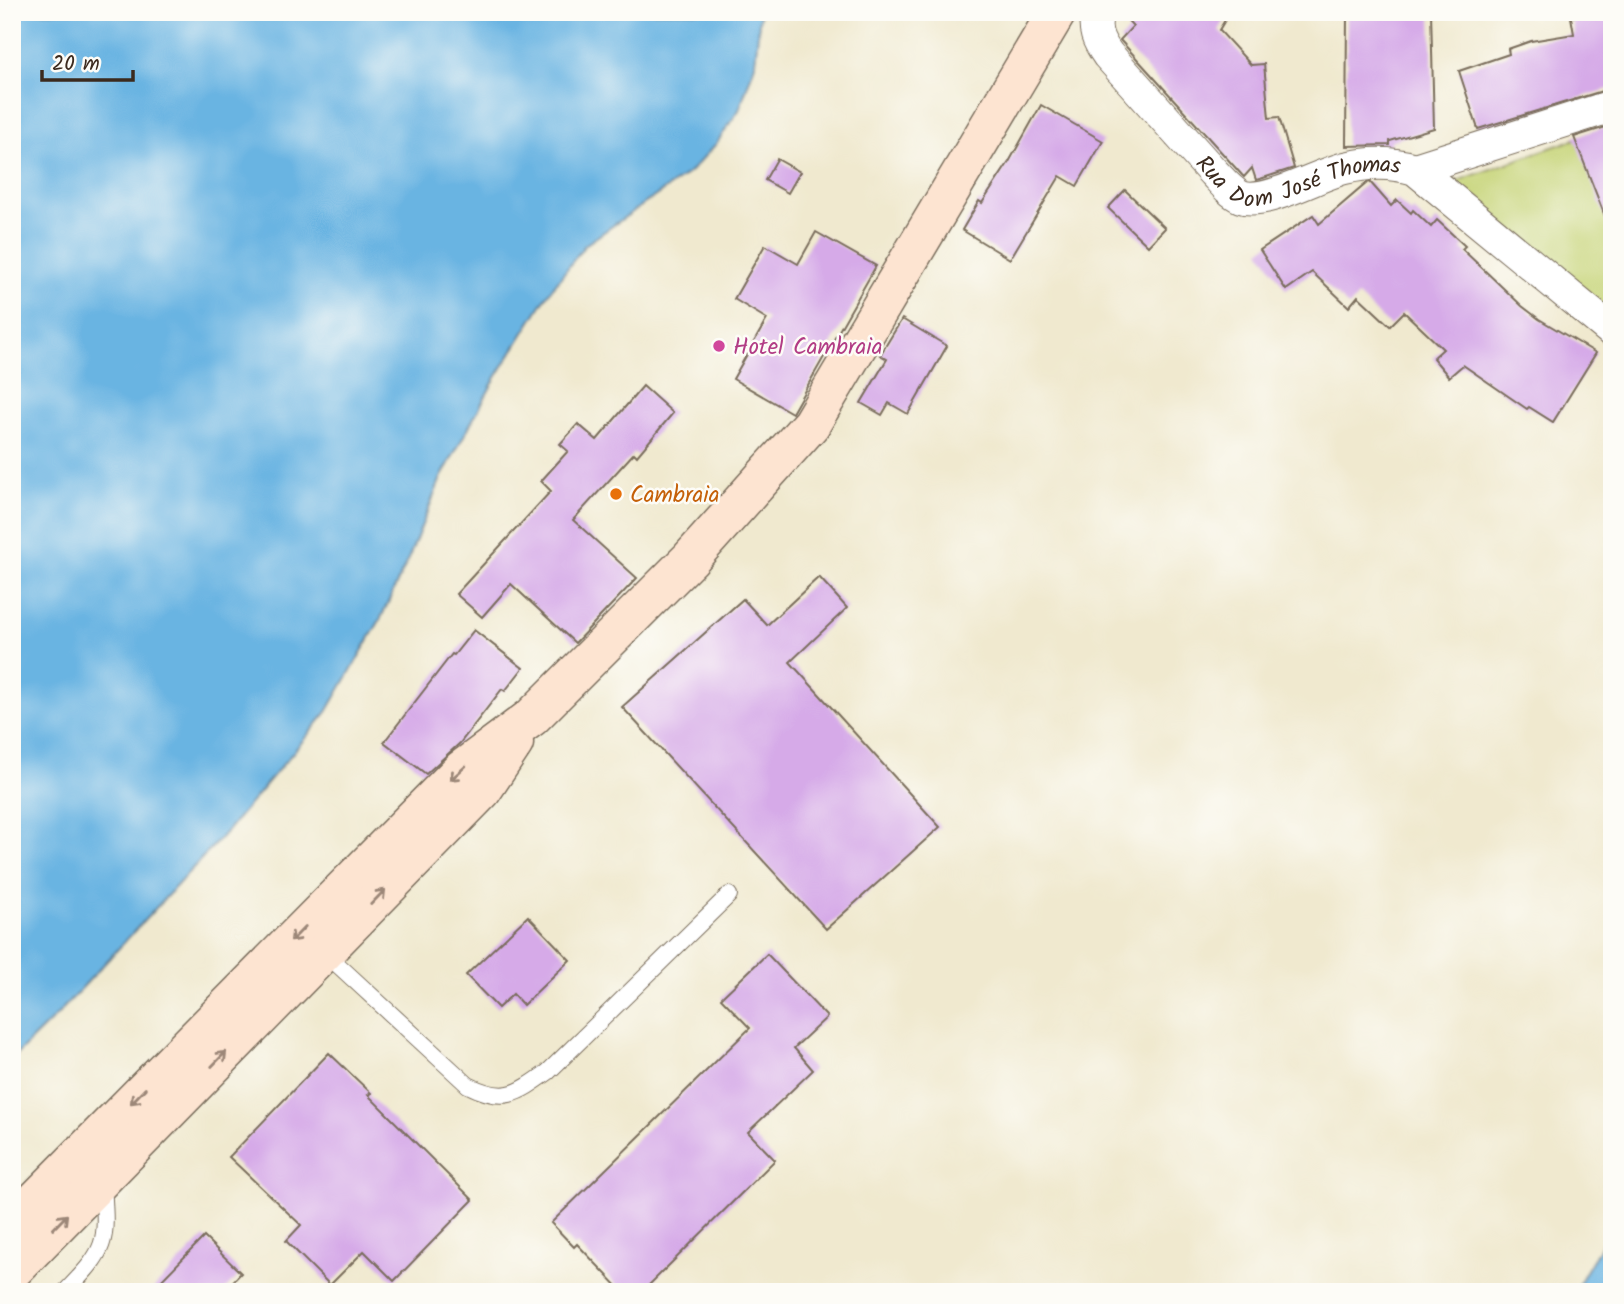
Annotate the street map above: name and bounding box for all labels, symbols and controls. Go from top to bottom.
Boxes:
scale bar [42,38,133,82]
text: 20 m [52,48,100,81]
street label: Rua Dom José Thomas [1186,147,1403,219]
place label: Hotel Cambraia [733,330,883,366]
marker: Hotel Cambraia [711,338,727,354]
place label: Cambraia [630,478,720,514]
marker: Cambraia [608,486,624,502]
one-way arrow [449,765,467,781]
one-way arrow [370,888,387,905]
one-way arrow [289,925,306,942]
one-way arrow [210,1051,227,1068]
one-way arrow [130,1087,147,1104]
one-way arrow [51,1213,68,1230]

